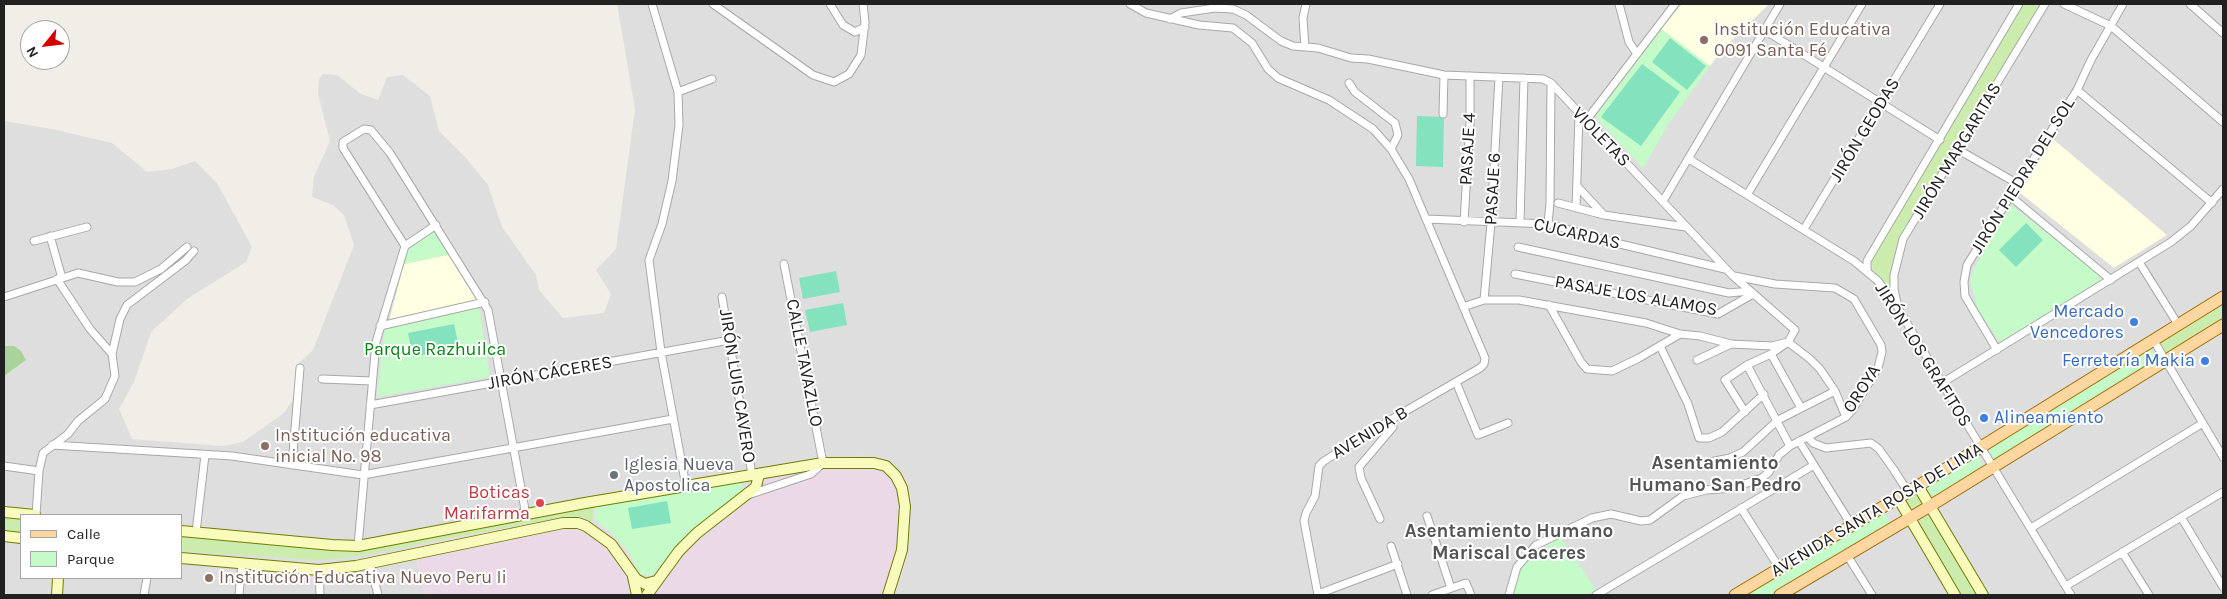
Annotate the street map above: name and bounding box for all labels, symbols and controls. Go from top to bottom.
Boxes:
place label: Institución Educativa 0091 Santa Fé [1714,19,1891,62]
north arrow [20,20,70,70]
marker: Institución Educativa 0091 Santa Fé [1698,34,1710,46]
text: N [22,44,42,61]
street label: JIRÓN GEODAS [1825,74,1905,186]
street label: JIRÓN MARGARITAS [1908,79,2006,223]
street label: JIRÓN PIEDRA DEL SOL [1966,94,2080,258]
street label: VIOLETAS [1567,103,1635,171]
street label: PASAJE 4 [1455,112,1481,186]
street label: PASAJE 6 [1480,152,1506,226]
street label: CUCARDAS [1532,214,1622,254]
street label: PASAJE LOS ALAMOS [1553,271,1719,321]
street label: JIRÓN LOS GRAFITOS [1870,279,1976,431]
street label: CALLE TAVAZLLO [781,297,827,429]
place label: Mercado Vencedores [2030,301,2124,344]
street label: JIRÓN LUIS CAVERO [714,307,760,465]
marker: Mercado Vencedores [2128,316,2140,328]
park label: Parque Razhuilca [364,339,506,361]
place label: Ferretería Makia [2062,350,2195,372]
street label: JIRÓN CÁCERES [486,351,614,395]
marker: Ferretería Makia [2199,355,2211,367]
street label: OROYA [1839,361,1885,417]
street label: AVENIDA B [1328,402,1412,464]
place label: Alineamiento [1994,407,2104,429]
marker: Alineamiento [1978,412,1990,424]
place label: Institución educativa inicial No. 98 [275,425,451,468]
street label: AVENIDA SANTA ROSA DE LIMA [1767,438,1987,582]
marker: Institución educativa inicial No. 98 [259,440,271,452]
district label: Asentamiento Humano San Pedro [1629,453,1801,497]
place label: Iglesia Nueva Apostolica [624,454,734,496]
marker: Iglesia Nueva Apostolica [608,469,620,481]
place label: Boticas Marifarma [444,482,530,524]
marker: Boticas Marifarma [534,497,546,509]
legend [20,514,182,579]
district label: Asentamiento Humano Mariscal Caceres [1405,521,1613,565]
text: Calle [67,525,101,543]
text: Parque [67,550,115,568]
place label: Institución Educativa Nuevo Peru Ii [219,567,507,589]
marker: Institución Educativa Nuevo Peru Ii [203,572,215,584]

